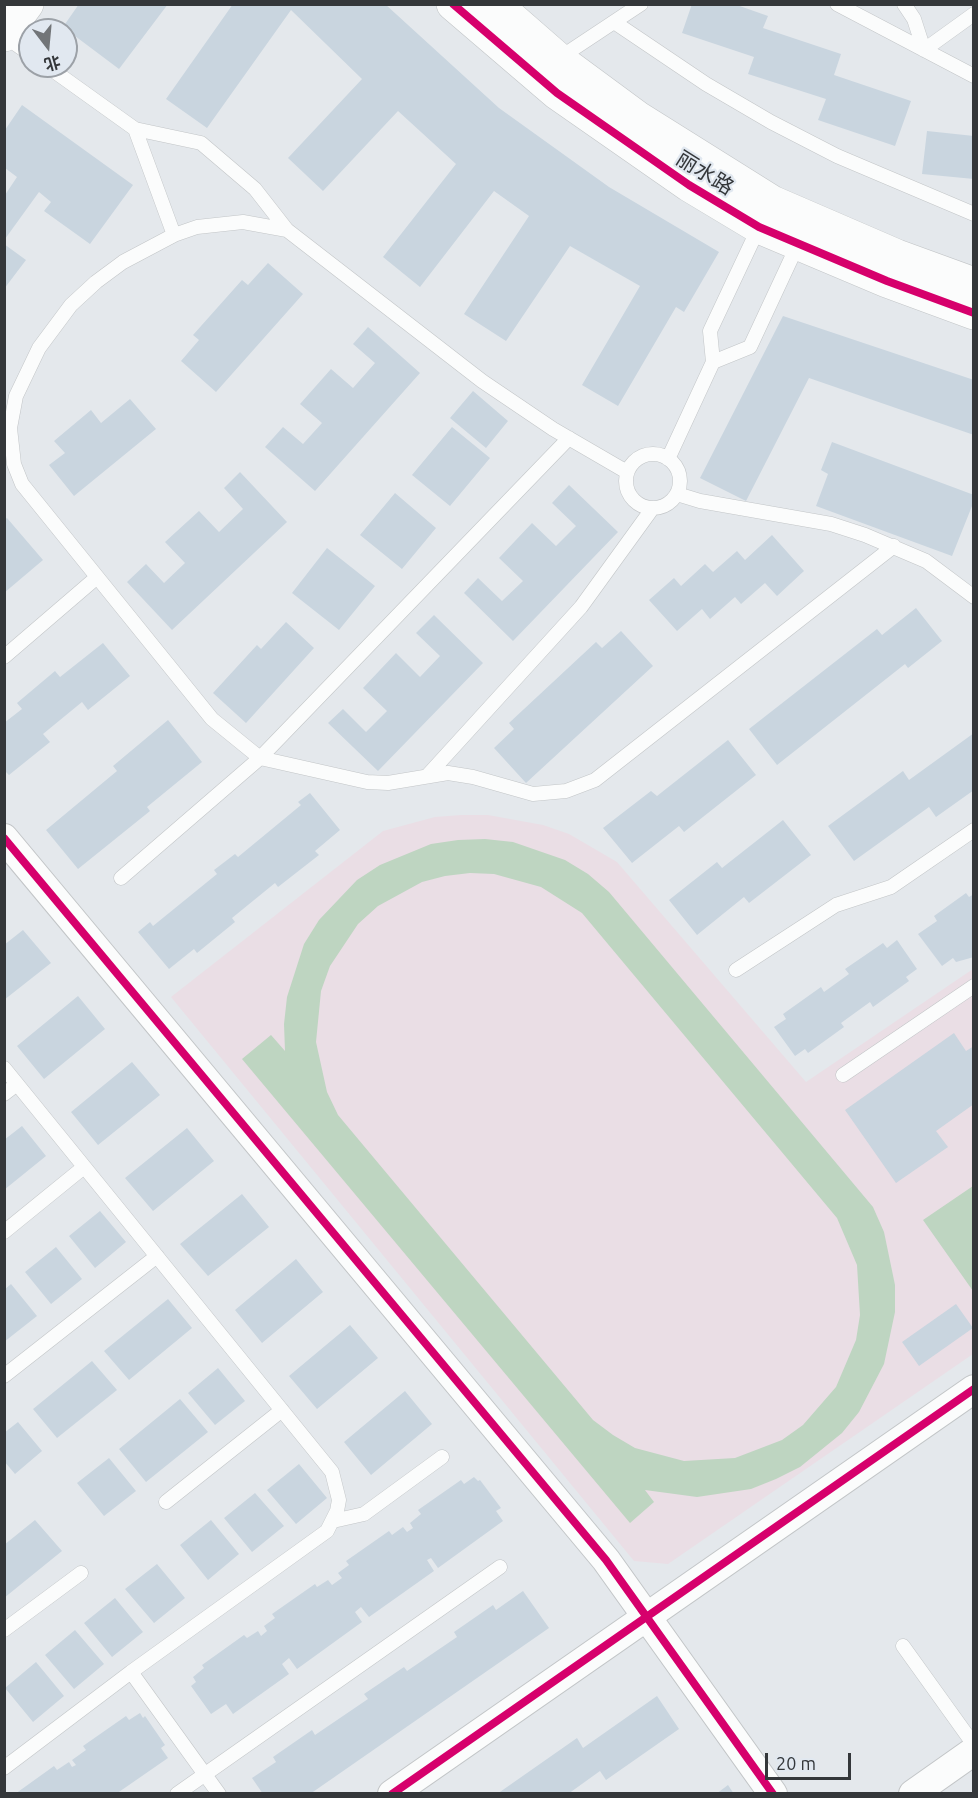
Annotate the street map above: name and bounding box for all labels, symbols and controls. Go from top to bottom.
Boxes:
north arrow [18,18,78,78]
text: 北 [42,53,63,74]
street label: 丽水路 [672,146,738,200]
scale bar [768,1741,854,1779]
text: 20 m [776,1753,816,1773]

